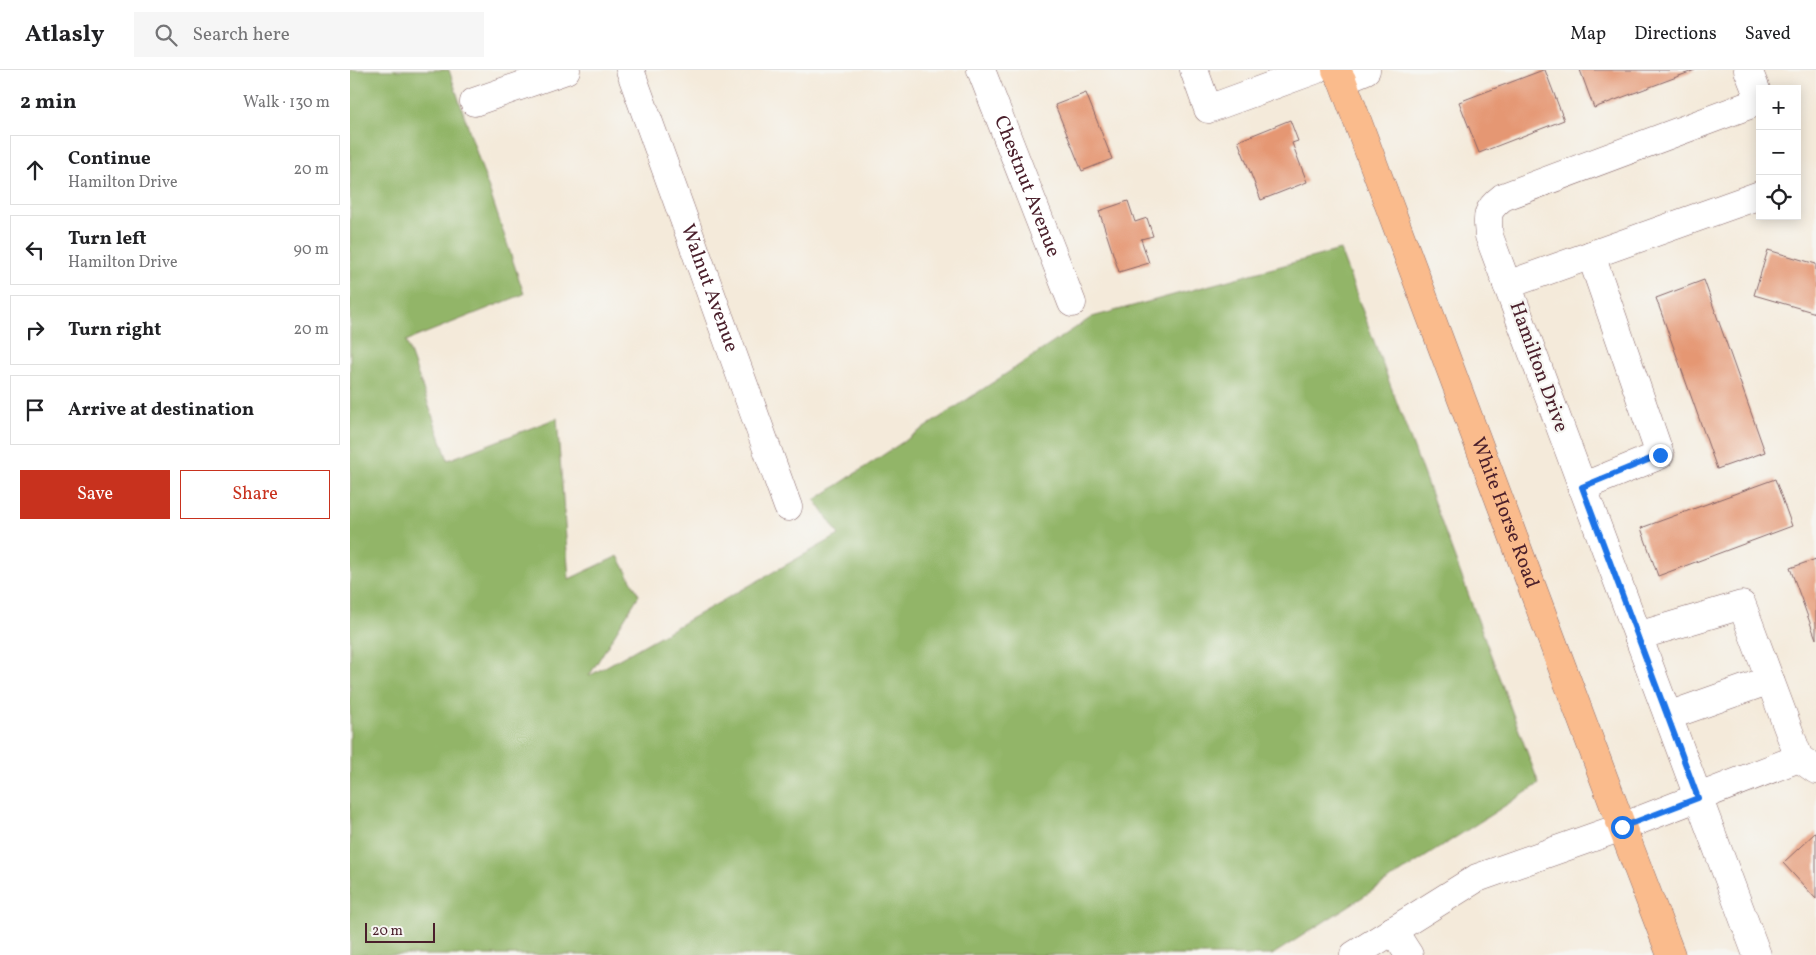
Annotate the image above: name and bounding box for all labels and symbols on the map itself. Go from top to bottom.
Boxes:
street label: Chestnut Avenue [986,112,1067,261]
street label: Walnut Avenue [673,220,745,356]
street label: Hamilton Drive [1501,298,1575,436]
street label: White Horse Road [1463,433,1545,592]
route end [1649,444,1672,467]
route start [1611,816,1634,839]
scale bar [365,920,435,943]

